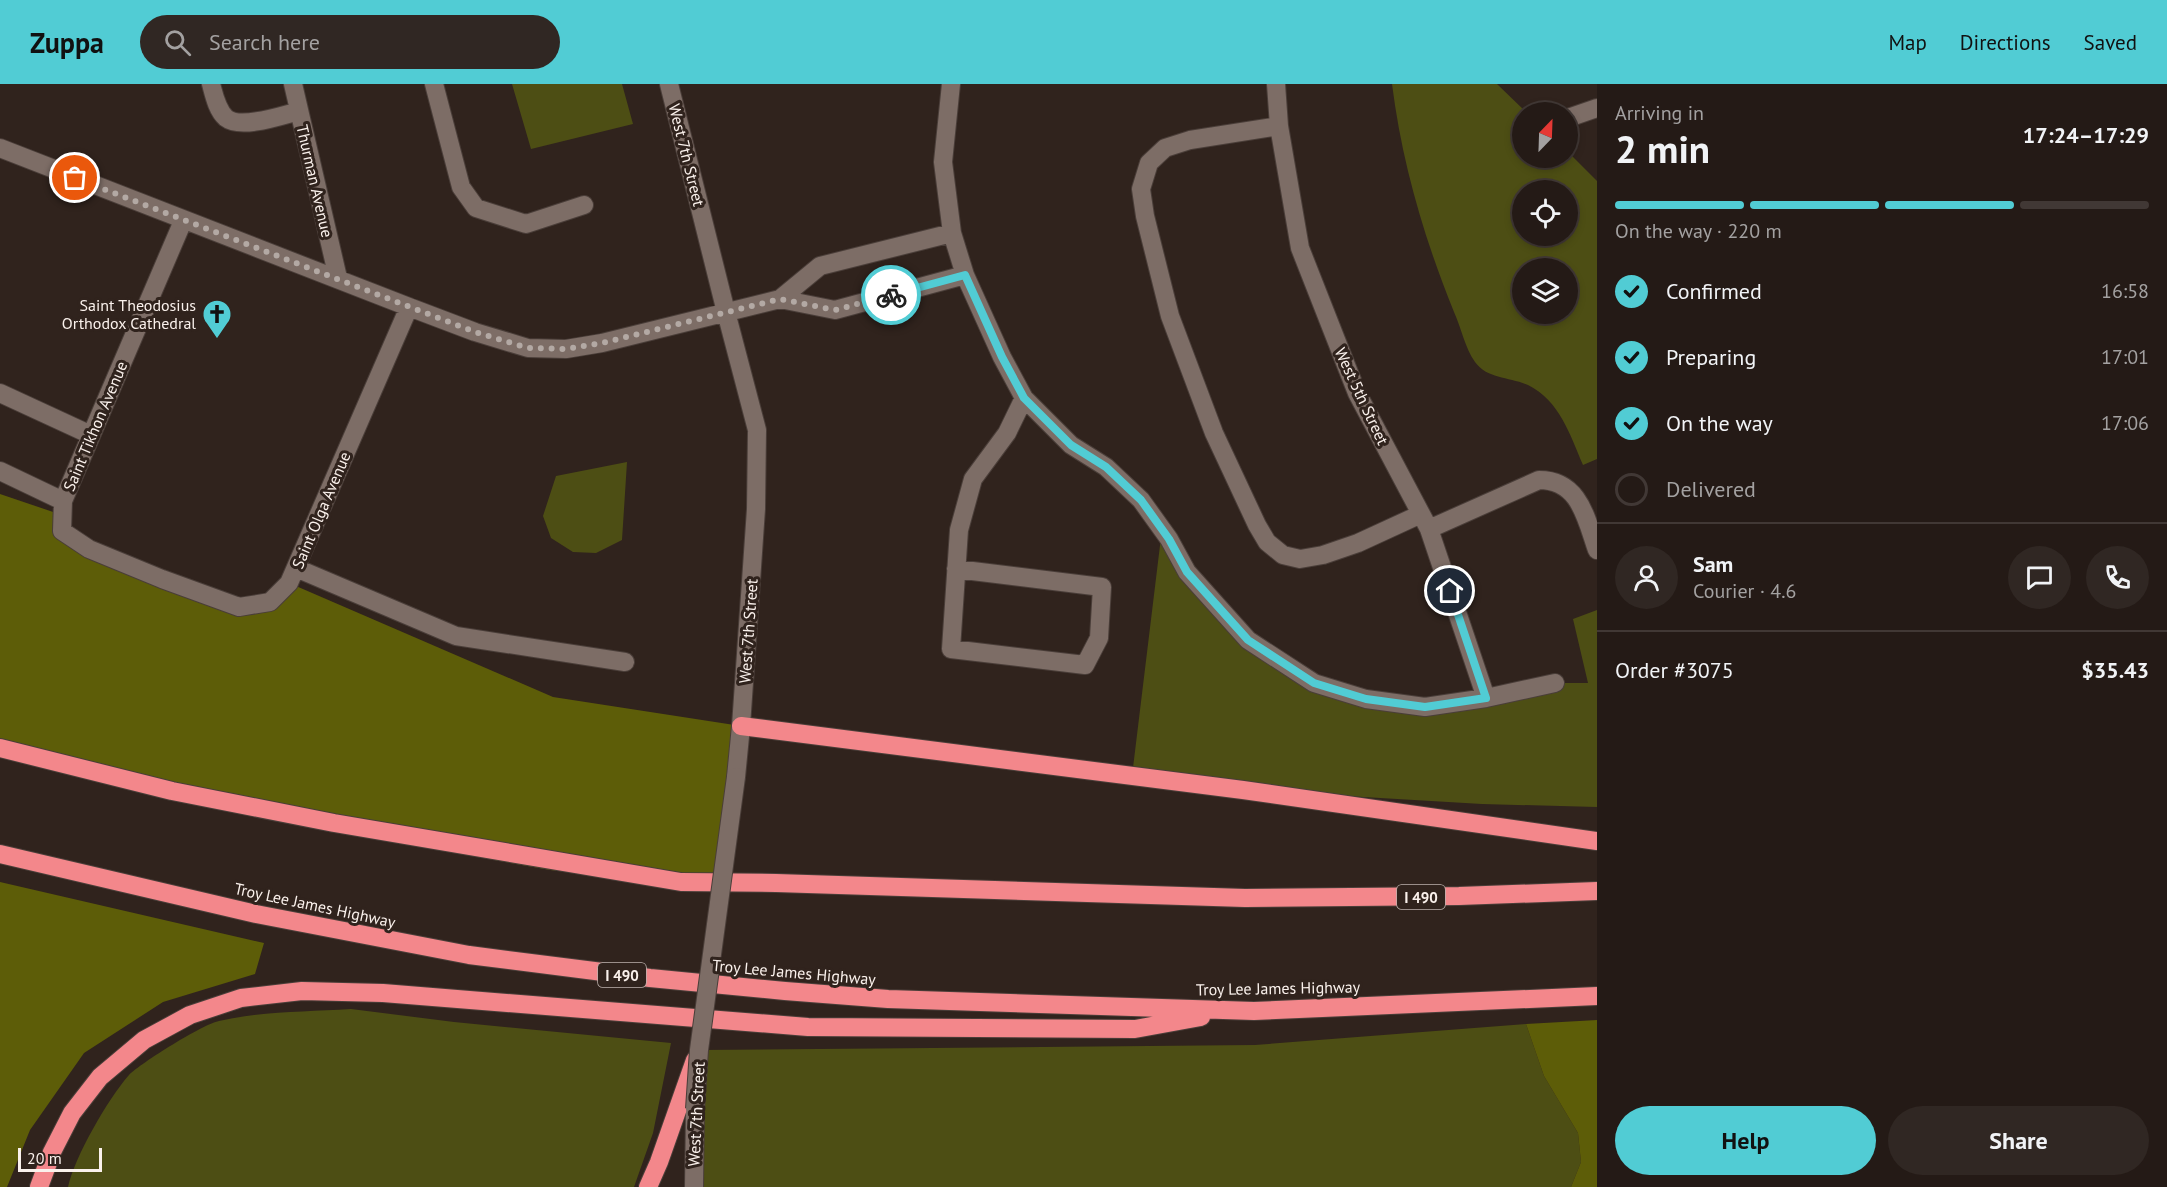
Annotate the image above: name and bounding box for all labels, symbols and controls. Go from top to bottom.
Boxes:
search box [140,15,560,69]
text: Zuppa [30,24,104,61]
icon: search [161,26,194,59]
text: Search here [209,28,320,56]
text: Map [1888,29,1927,56]
text: Directions [1960,29,2051,56]
text: Saved [2084,29,2137,56]
text: Arriving in [1615,100,1704,126]
street label: West 7th Street [665,102,710,209]
north arrow [1512,102,1578,168]
map controls [1512,102,1578,324]
text: 17:24–17:29 [2023,121,2149,149]
street label: Thurman Avenue [292,123,338,239]
text: 2 min [1615,123,1710,174]
pin [49,152,100,203]
icon: bag [58,161,91,194]
button: locate [1512,180,1578,246]
text: On the way · 220 m [1615,218,1782,244]
button: layers [1512,258,1578,324]
courier [861,265,921,325]
icon: check [1615,275,1648,308]
text: Confirmed [1666,277,1762,305]
text: 16:58 [2101,278,2149,304]
icon: bike [875,279,908,312]
place label: Saint Theodosius Orthodox Cathedral [62,295,196,333]
church icon: Saint Theodosius Orthodox Cathedral [201,298,233,340]
icon: check [1615,341,1648,374]
text: Preparing [1666,343,1756,371]
street label: West 5th Street [1331,344,1394,448]
text: 17:01 [2101,344,2149,370]
street label: Saint Tikhon Avenue [59,358,131,494]
icon: check [1615,407,1648,440]
text: On the way [1666,409,1773,437]
text: 17:06 [2101,410,2149,436]
street label: Saint Olga Avenue [287,449,355,571]
text: Delivered [1666,475,1756,503]
button: person [1615,546,1678,609]
button: chat [2008,546,2071,609]
button: phone [2086,546,2149,609]
text: Sam [1693,550,1733,578]
pin [1424,565,1475,616]
icon: home [1433,574,1466,607]
street label: West 7th Street [734,577,762,684]
text: Courier · 4.6 [1693,578,1796,604]
text: Order #3075 [1615,656,1734,684]
text: $35.43 [2081,656,2149,684]
street label: Troy Lee James Highway [233,878,398,932]
road number: I 490 [1397,885,1445,909]
street label: Troy Lee James Highway [711,955,877,989]
road number: I 490 [598,963,646,987]
street label: Troy Lee James Highway [1196,977,1361,999]
street label: West 7th Street [683,1061,709,1167]
button: Help [1615,1106,1876,1175]
button: Share [1888,1106,2149,1175]
scale bar [18,1145,102,1172]
text: 20 m [27,1148,62,1168]

